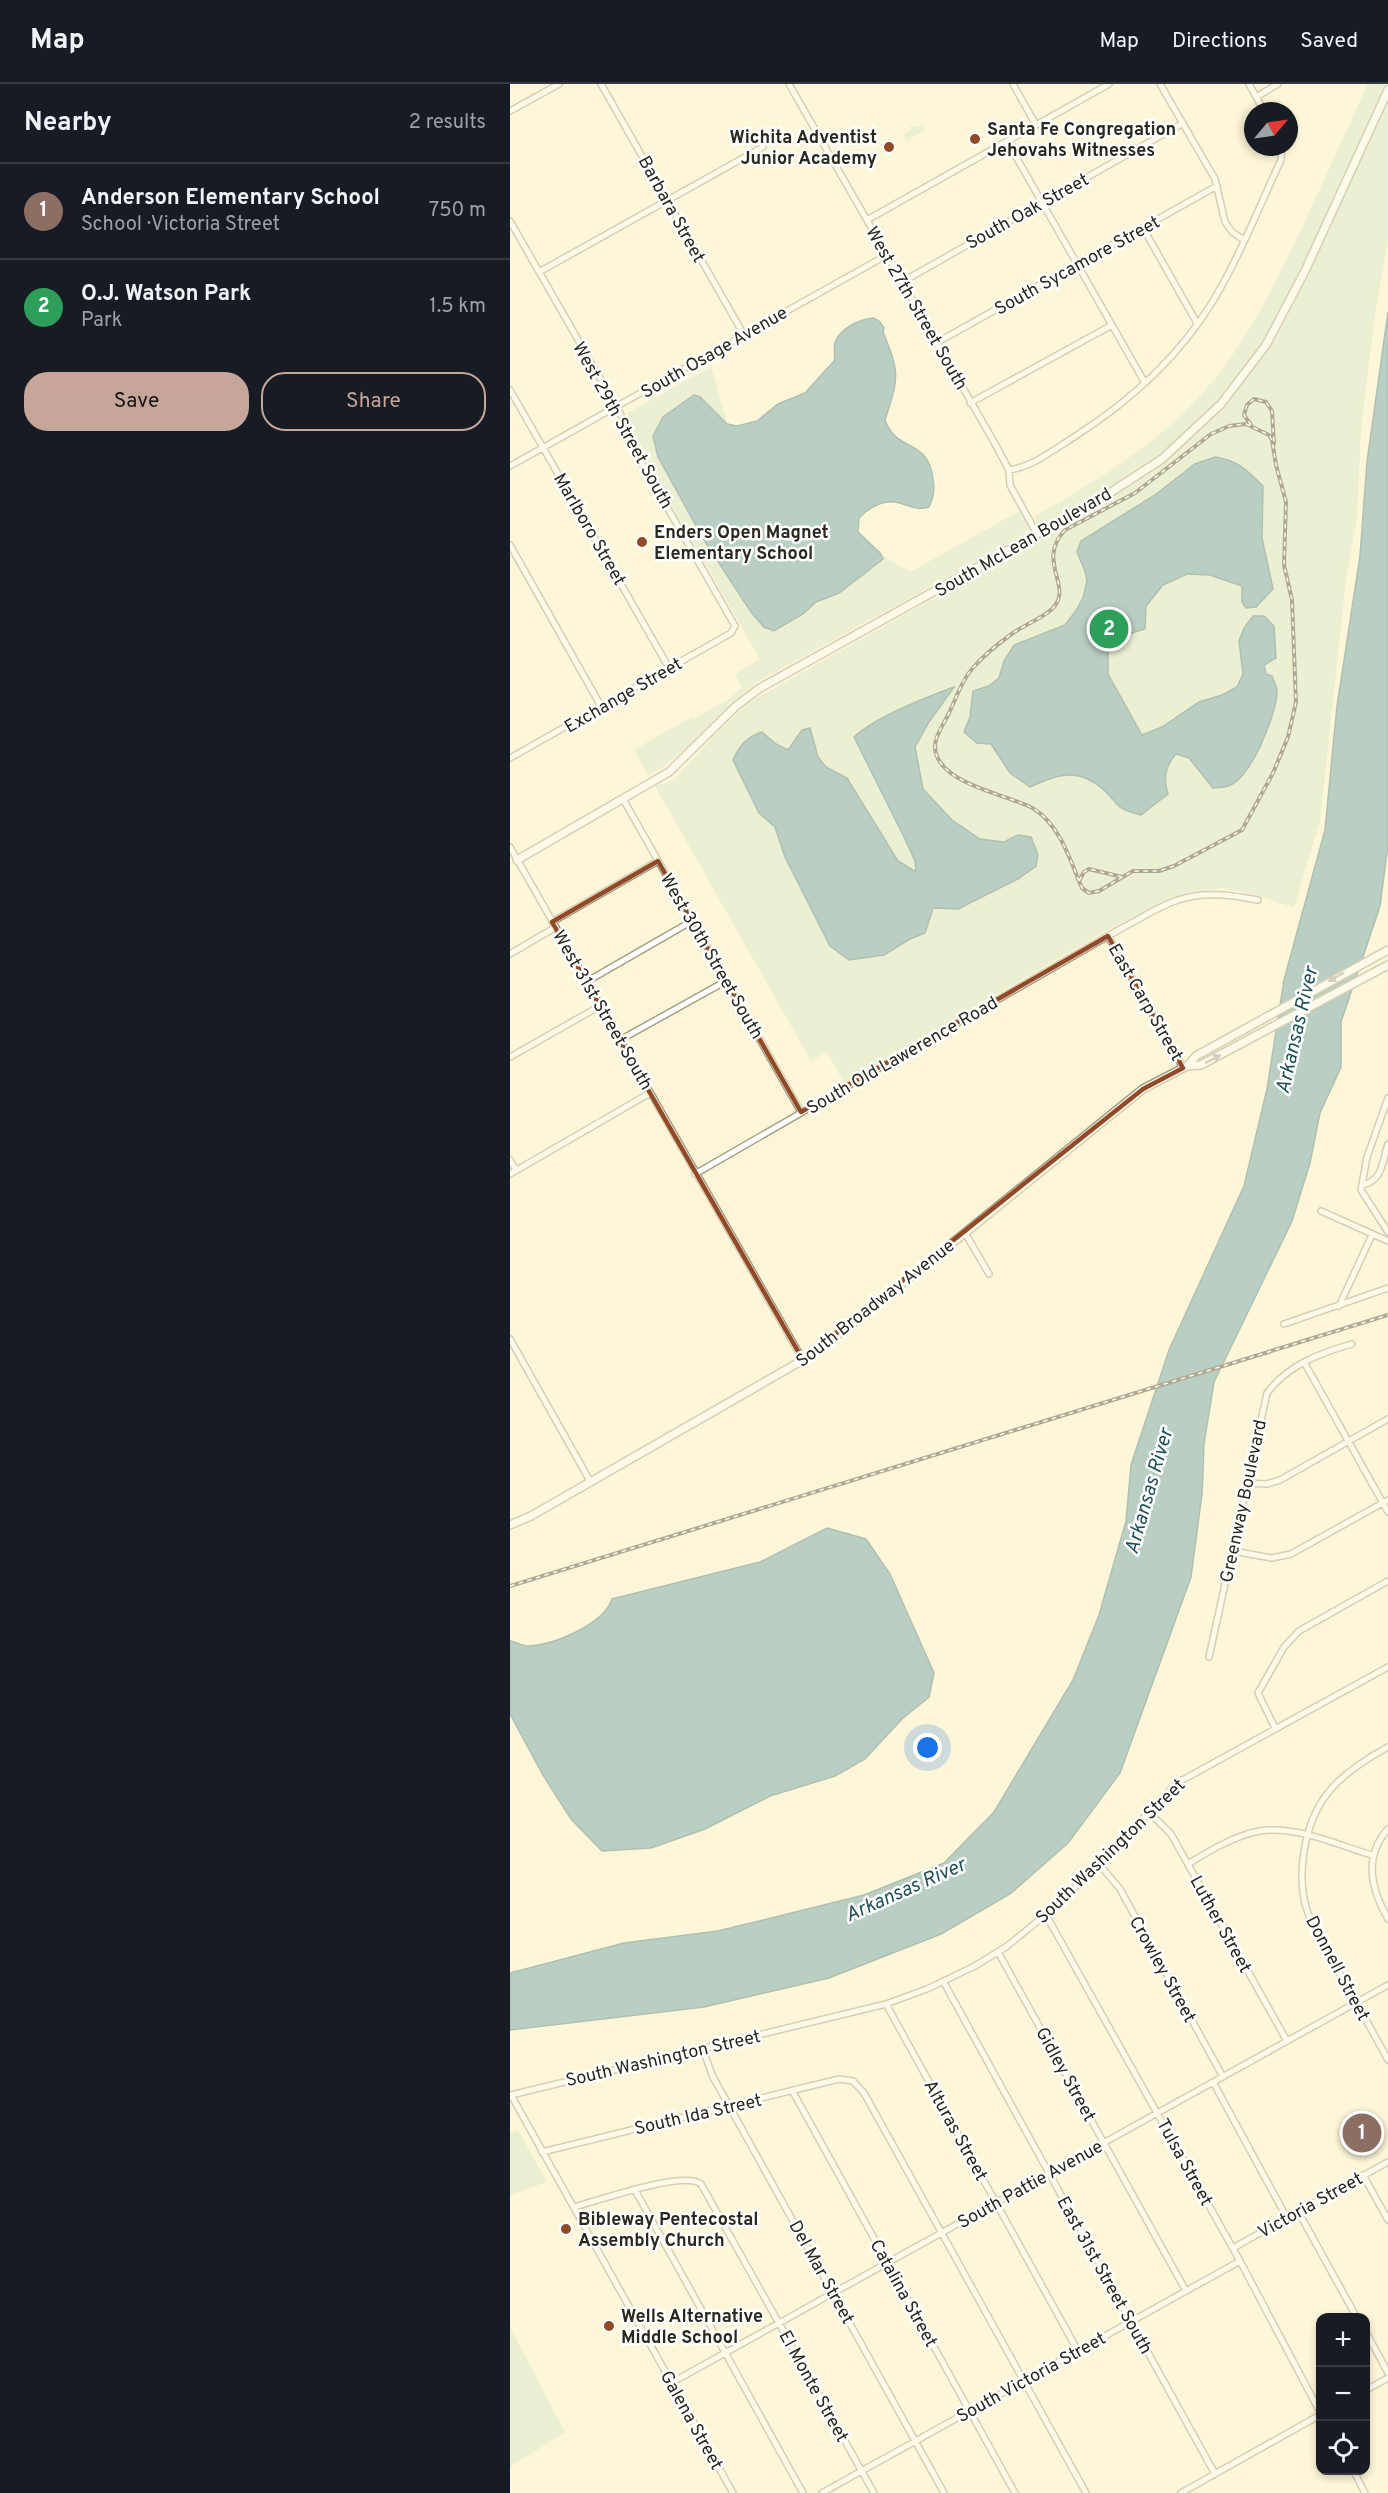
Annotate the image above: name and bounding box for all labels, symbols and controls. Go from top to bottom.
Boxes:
text: Map [30,23,85,59]
text: Map [1099,28,1139,55]
text: Directions [1172,28,1267,55]
text: Saved [1300,28,1358,55]
north arrow [1244,102,1298,156]
text: Nearby [24,107,112,140]
text: 2 results [409,110,486,136]
place label: Santa Fe Congregation Jehovahs Witnesses [987,119,1176,163]
place label: Wichita Adventist Junior Academy [730,127,877,171]
marker: Santa Fe Congregation Jehovahs Witnesses [968,132,982,146]
marker: Wichita Adventist Junior Academy [882,140,896,154]
street label: Barbara Street [632,152,709,267]
street label: South Oak Street [962,169,1093,256]
text: Anderson Elementary School [81,185,380,212]
text: 1 [40,198,48,224]
text: 750 m [429,198,486,224]
street label: South Sycamore Street [991,211,1164,321]
text: School · Victoria Street [81,212,280,238]
street label: West 27th Street South [859,223,972,395]
text: O.J. Watson Park [81,281,251,308]
text: 2 [37,294,50,320]
text: 1.5 km [429,294,486,320]
street label: South Osage Avenue [637,302,792,405]
text: Park [81,308,122,334]
street label: West 29th Street South [566,338,677,513]
button: Save [24,372,249,431]
button: Share [261,372,486,431]
street label: Marlboro Street [547,469,630,590]
street label: South McLean Boulevard [931,483,1116,603]
place label: Enders Open Magnet Elementary School [654,522,829,566]
marker: Enders Open Magnet Elementary School [635,535,649,549]
pin: 2 [1090,606,1128,652]
street label: Exchange Street [561,653,687,739]
street label: West 30th Street South [654,870,768,1044]
street label: West 31st Street South [546,927,657,1095]
street label: East Carp Street [1102,940,1188,1066]
water label: Arkansas River [1271,963,1325,1096]
one-way arrow [1328,972,1344,983]
street label: South Old Lawerence Road [803,992,1003,1121]
one-way arrow [1205,1055,1222,1064]
street label: South Broadway Avenue [792,1235,960,1373]
street label: Greenway Boulevard [1216,1418,1273,1585]
water label: Arkansas River [1120,1424,1181,1557]
your location [913,1733,942,1762]
street label: South Washington Street [1031,1775,1191,1930]
water label: Arkansas River [841,1852,971,1929]
street label: Luther Street [1184,1872,1256,1977]
street label: Crowley Street [1123,1912,1200,2027]
street label: Donnell Street [1299,1912,1374,2025]
street label: Gidley Street [1029,2023,1100,2126]
street label: South Washington Street [564,2026,763,2093]
street label: Alturas Street [918,2076,992,2185]
street label: South Ida Street [632,2090,764,2141]
pin: 1 [1342,2110,1382,2156]
street label: Tulsa Street [1150,2115,1217,2210]
street label: South Pattie Avenue [954,2136,1107,2235]
street label: Victoria Street [1254,2168,1367,2245]
street label: East 31st Street South [1051,2193,1157,2359]
place label: Bibleway Pentecostal Assembly Church [578,2209,759,2253]
street label: Del Mar Street [783,2217,859,2329]
marker: Bibleway Pentecostal Assembly Church [559,2222,573,2236]
street label: Catalina Street [864,2236,942,2352]
place label: Wells Alternative Middle School [621,2306,763,2350]
map controls [1316,2313,1370,2475]
button: + [1316,2313,1370,2367]
marker: Wells Alternative Middle School [602,2319,616,2333]
street label: El Monte Street [773,2327,853,2447]
street label: South Victoria Street [953,2328,1110,2429]
street label: Galena Street [654,2367,727,2474]
button: − [1316,2367,1370,2421]
button: locate [1316,2421,1370,2475]

